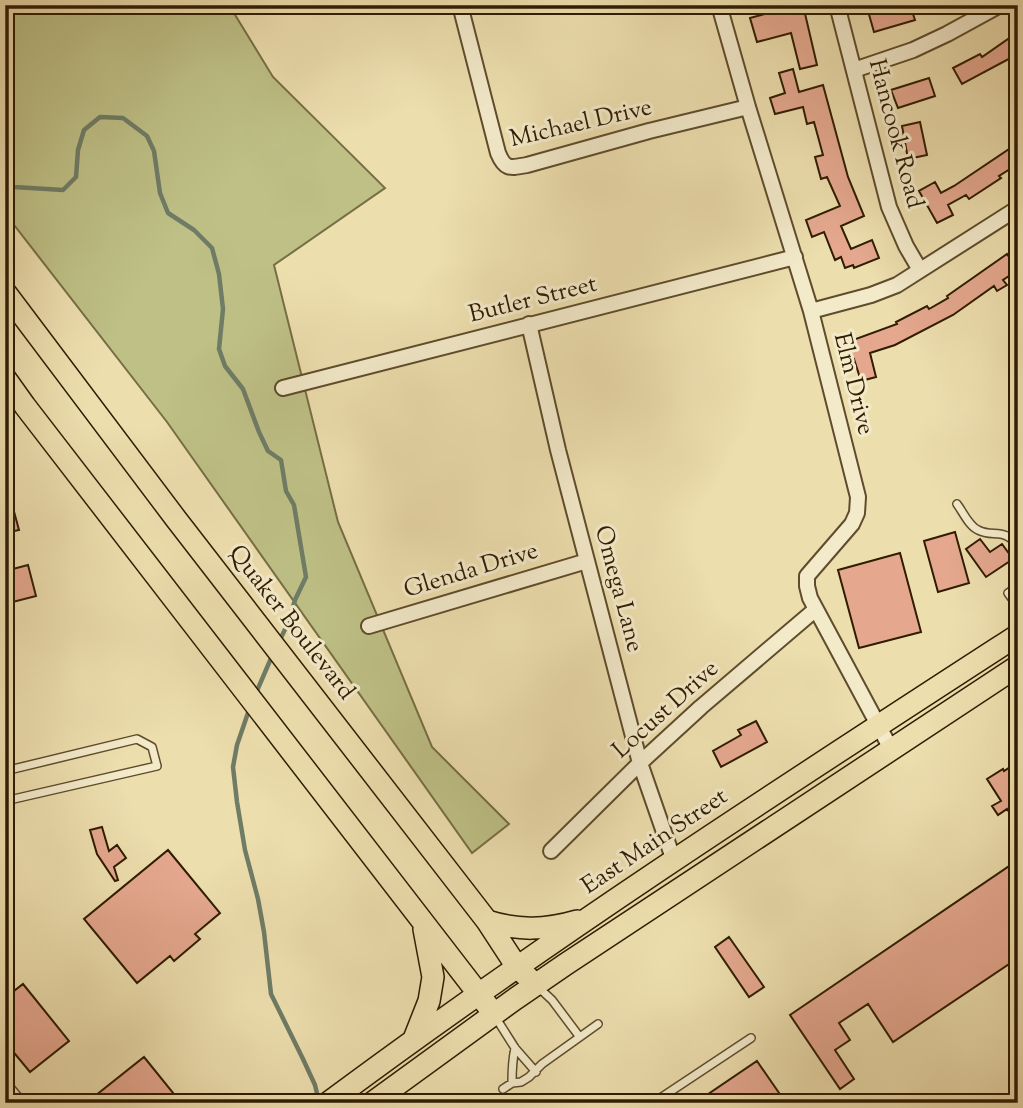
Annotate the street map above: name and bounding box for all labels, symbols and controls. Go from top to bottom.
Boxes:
street label: Hancook Road [859,56,931,213]
street label: Michael Drive [507,91,655,157]
street label: Butler Street [465,268,601,332]
street label: Elm Drive [824,329,882,439]
street label: Omega Lane [585,522,651,656]
street label: Glenda Drive [400,534,542,608]
street label: Quaker Boulevard [220,538,363,708]
street label: Locust Drive [605,653,727,767]
street label: East Main Street [575,781,735,903]

